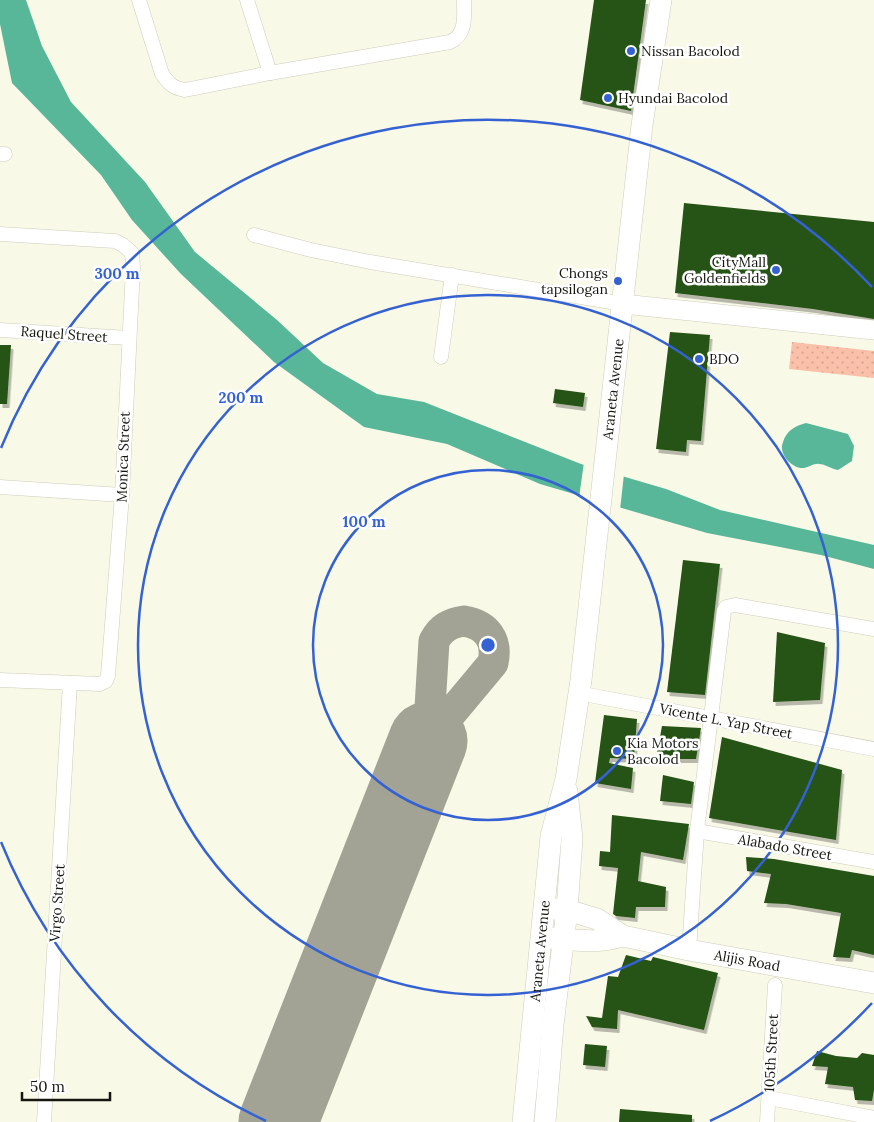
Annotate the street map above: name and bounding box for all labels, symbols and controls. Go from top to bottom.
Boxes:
place label: Nissan Bacolod [641,42,740,60]
marker: Nissan Bacolod [625,45,637,57]
place label: Hyundai Bacolod [618,89,728,107]
marker: Hyundai Bacolod [602,92,614,104]
place label: CityMall Goldenfields [684,253,766,287]
text: 300 m [94,264,140,283]
place label: Chongs tapsilogan [541,264,608,298]
marker: CityMall Goldenfields [770,264,782,276]
marker: Chongs tapsilogan [612,275,624,287]
street label: Raquel Street [20,322,109,346]
street label: Araneta Avenue [598,337,628,442]
place label: BDO [709,350,739,368]
marker: BDO [693,353,705,365]
text: 200 m [219,388,264,407]
street label: Monica Street [112,410,134,503]
text: 100 m [343,512,386,531]
centre of rings [479,636,497,654]
street label: Vicente L. Yap Street [657,699,795,743]
place label: Kia Motors Bacolod [627,734,699,768]
marker: Kia Motors Bacolod [611,745,623,757]
street label: Alabado Street [736,830,834,864]
street label: Virgo Street [45,863,69,944]
street label: Araneta Avenue [526,899,554,1003]
street label: Alijis Road [712,945,782,975]
street label: 105th Street [760,1013,782,1093]
scale bar [22,1070,110,1102]
text: 50 m [30,1077,65,1096]

